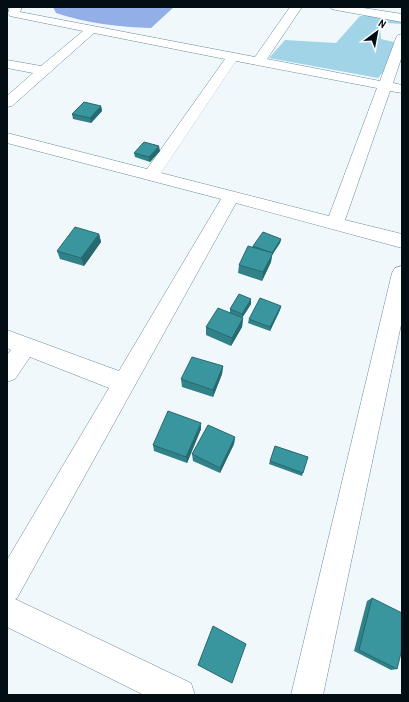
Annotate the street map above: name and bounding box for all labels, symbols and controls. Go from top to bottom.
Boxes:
north arrow [357,12,397,52]
text: N [376,16,389,31]

